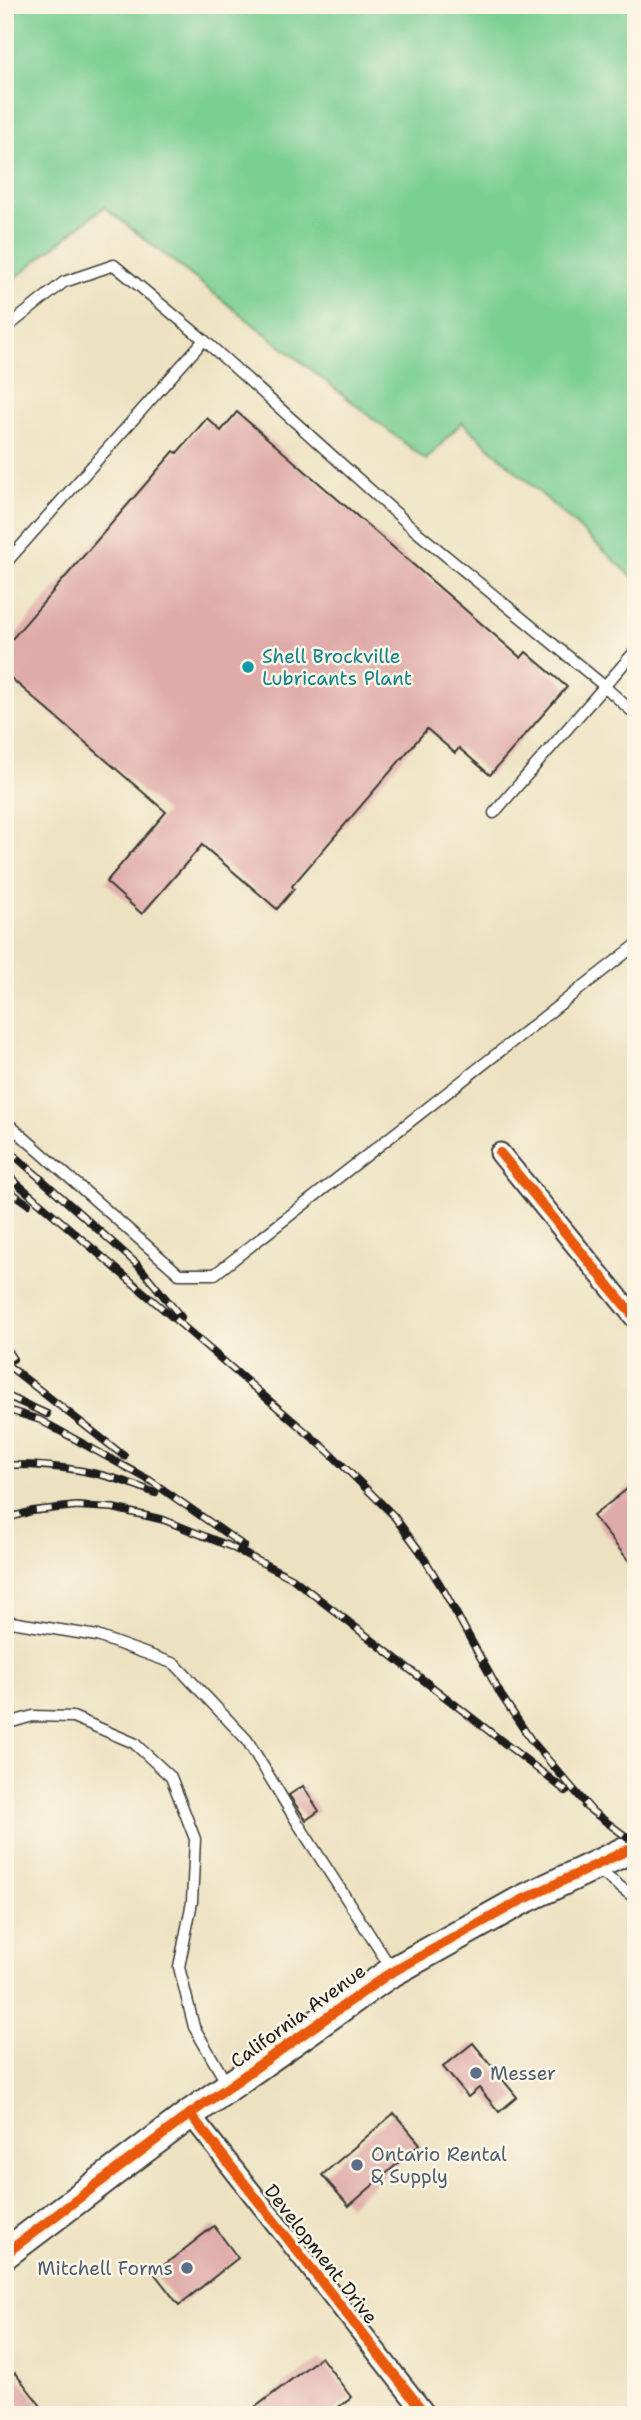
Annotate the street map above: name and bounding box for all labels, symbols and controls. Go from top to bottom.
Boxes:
place label: Shell Brockville Lubricants Plant [262,644,412,691]
marker: Shell Brockville Lubricants Plant [240,659,256,675]
street label: California Avenue [225,1958,371,2074]
place label: Messer [490,2061,556,2086]
marker: Messer [468,2065,484,2081]
place label: Ontario Rental & Supply [371,2142,507,2189]
marker: Ontario Rental & Supply [349,2157,365,2173]
street label: Development Drive [259,2179,383,2329]
place label: Mitchell Forms [37,2256,173,2281]
marker: Mitchell Forms [179,2260,195,2276]

